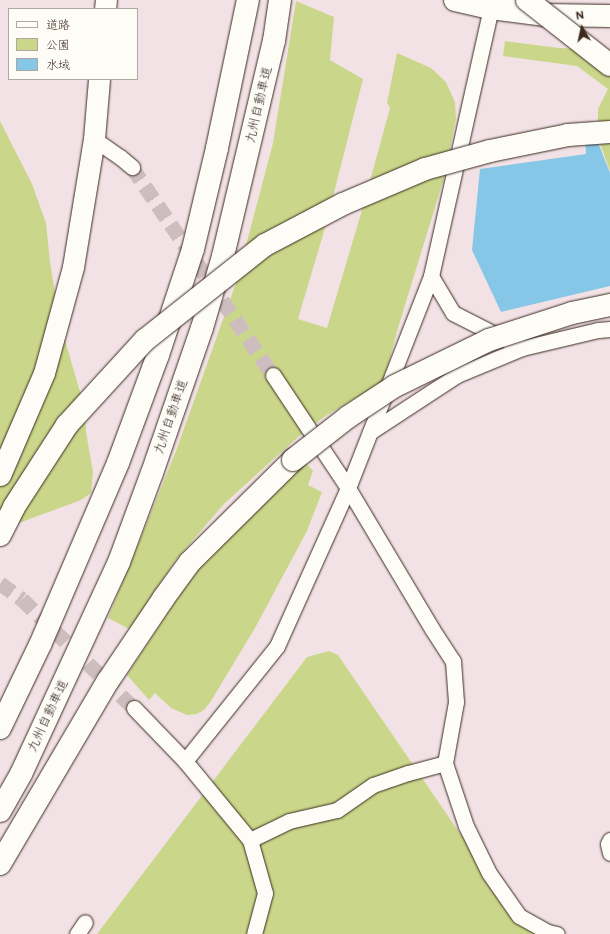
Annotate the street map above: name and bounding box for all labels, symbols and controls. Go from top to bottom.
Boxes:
legend [8,8,138,80]
north arrow [562,8,602,48]
text: N [575,9,585,23]
text: 道路 [46,18,70,33]
text: 公園 [46,38,70,53]
text: 水域 [46,58,70,73]
street label: 九州自動車道 [243,65,275,145]
street label: 九州自動車道 [151,378,191,456]
street label: 九州自動車道 [24,677,72,755]

